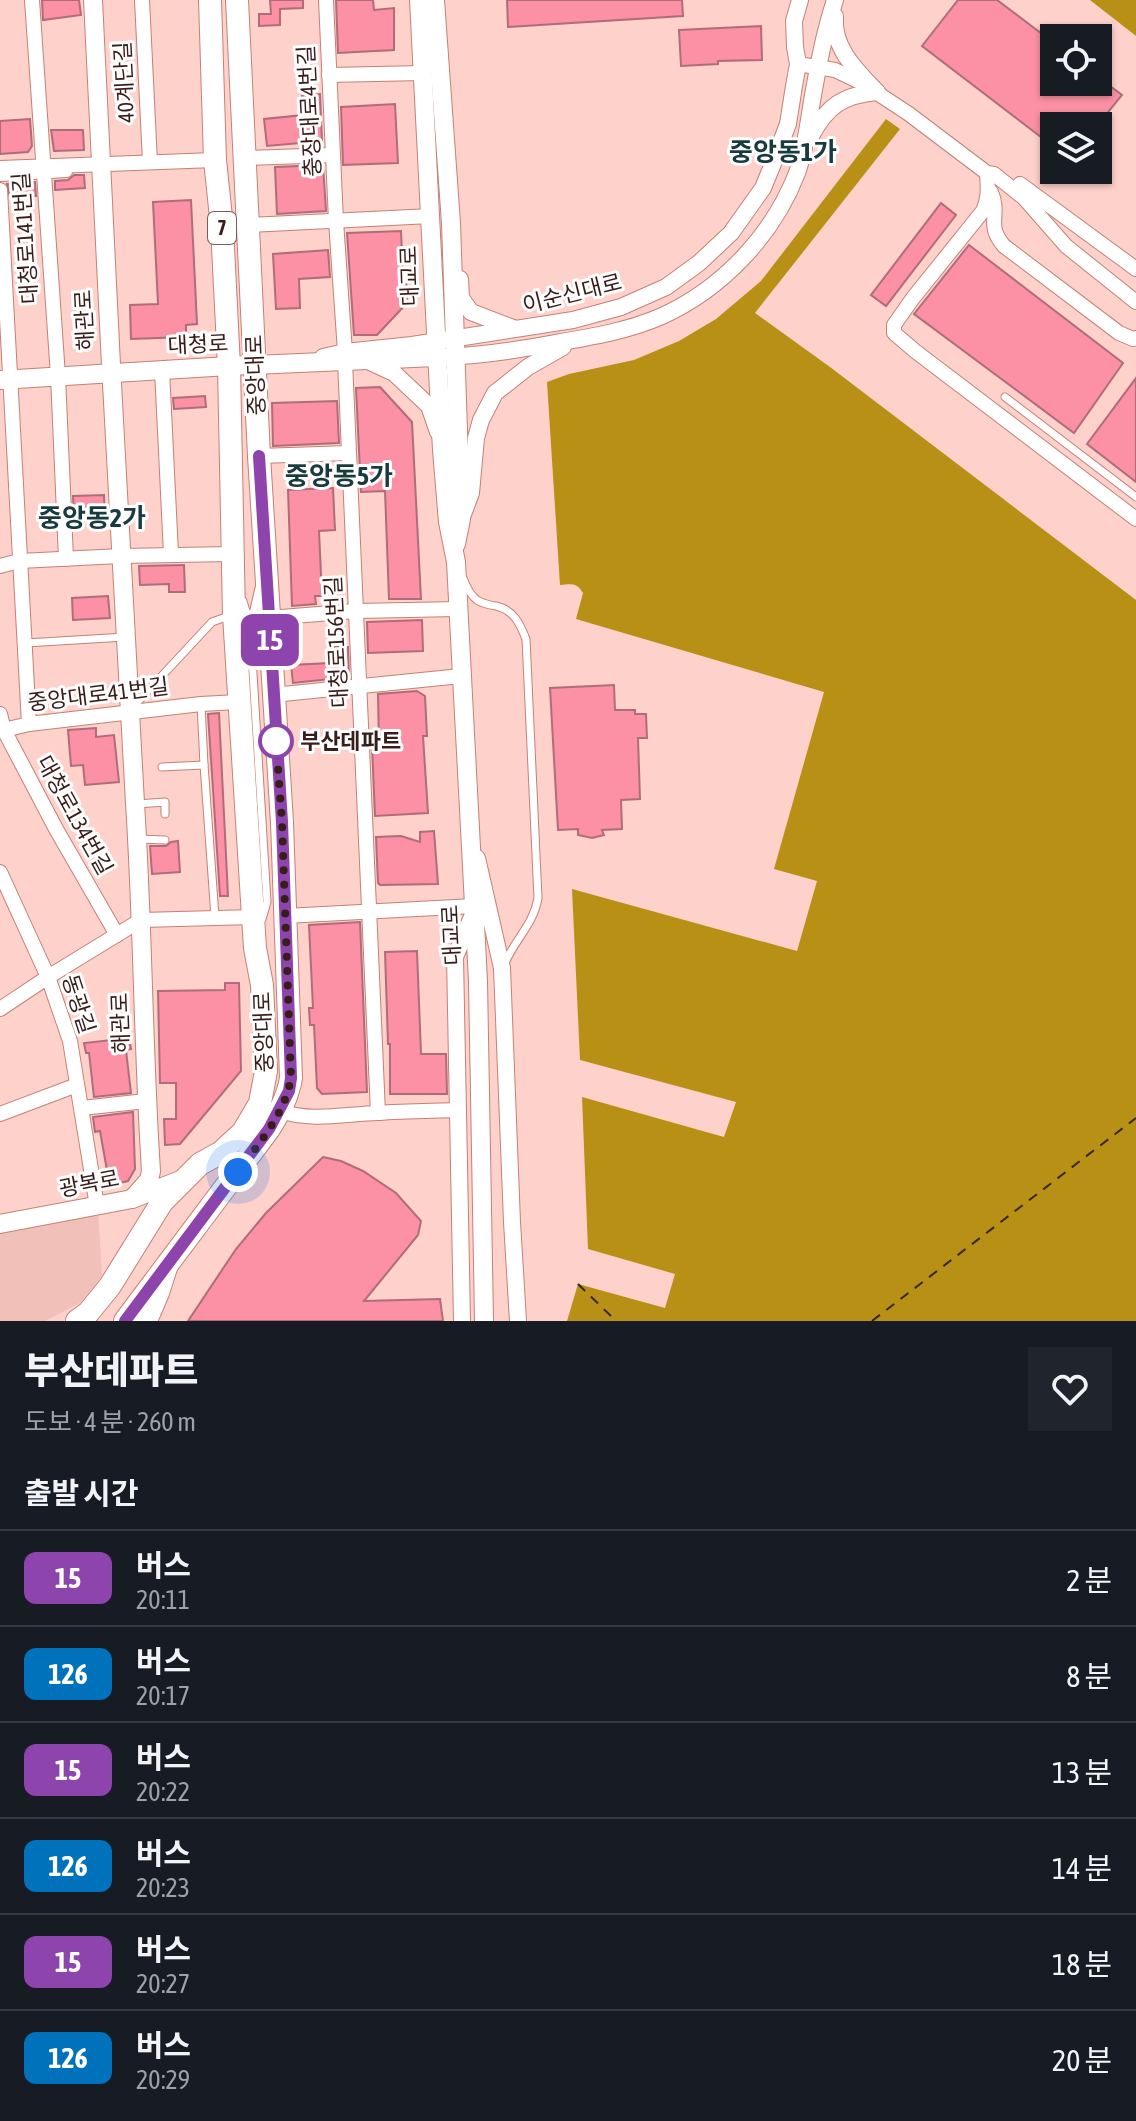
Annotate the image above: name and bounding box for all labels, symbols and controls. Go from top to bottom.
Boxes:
map controls [1040,24,1112,184]
button: locate [1040,24,1112,96]
street label: 40계단길 [109,41,139,123]
street label: 충장대로4번길 [293,45,325,177]
button: layers [1040,112,1112,184]
district label: 중앙동1가 [729,137,837,167]
street label: 대청로141번길 [7,171,43,305]
road number: 7 [208,212,236,244]
street label: 대교로 [395,245,423,307]
street label: 이순신대로 [520,268,624,318]
street label: 해관로 [69,289,99,351]
street label: 대청로 [167,329,229,359]
street label: 중앙대로 [241,334,269,416]
district label: 중앙동5가 [285,461,393,491]
district label: 중앙동2가 [38,503,146,533]
street label: 대청로156번길 [320,575,352,709]
line badge: 15 [234,614,306,666]
text: 15 [257,624,283,656]
street label: 중앙대로41번길 [26,672,170,716]
marker: 부산데파트 [259,724,293,758]
place label: 부산데파트 [300,728,401,754]
street label: 대청로134번길 [32,751,118,879]
street label: 대교로 [436,904,466,966]
street label: 동광길 [57,971,101,1037]
street label: 중앙대로 [249,991,277,1073]
street label: 해관로 [106,992,134,1054]
your location [218,1152,258,1192]
street label: 광복로 [57,1164,121,1202]
button: heart [1028,1347,1112,1431]
text: 부산데파트 [24,1349,199,1392]
text: 도보 · 4 분 · 260 m [24,1407,196,1437]
text: 출발 시간 [24,1476,139,1510]
text: 버스 [136,1548,191,1582]
text: 15 [55,1562,81,1594]
text: 2 분 [1066,1563,1112,1597]
text: 20:11 [136,1585,190,1615]
text: 버스 [136,1644,191,1678]
text: 126 [48,1658,88,1690]
text: 8 분 [1066,1659,1112,1693]
text: 20:17 [136,1681,190,1711]
text: 버스 [136,1740,191,1774]
text: 15 [55,1754,81,1786]
text: 13 분 [1052,1755,1112,1789]
text: 20:22 [136,1777,190,1807]
text: 버스 [136,1836,191,1870]
text: 126 [48,1850,88,1882]
text: 14 분 [1052,1851,1112,1885]
text: 20:23 [136,1873,190,1903]
text: 버스 [136,1932,191,1966]
text: 15 [55,1946,81,1978]
text: 18 분 [1052,1947,1112,1981]
text: 20:27 [136,1969,190,1999]
text: 버스 [136,2028,191,2062]
text: 126 [48,2042,88,2074]
text: 20 분 [1052,2043,1112,2077]
text: 20:29 [136,2065,190,2095]

